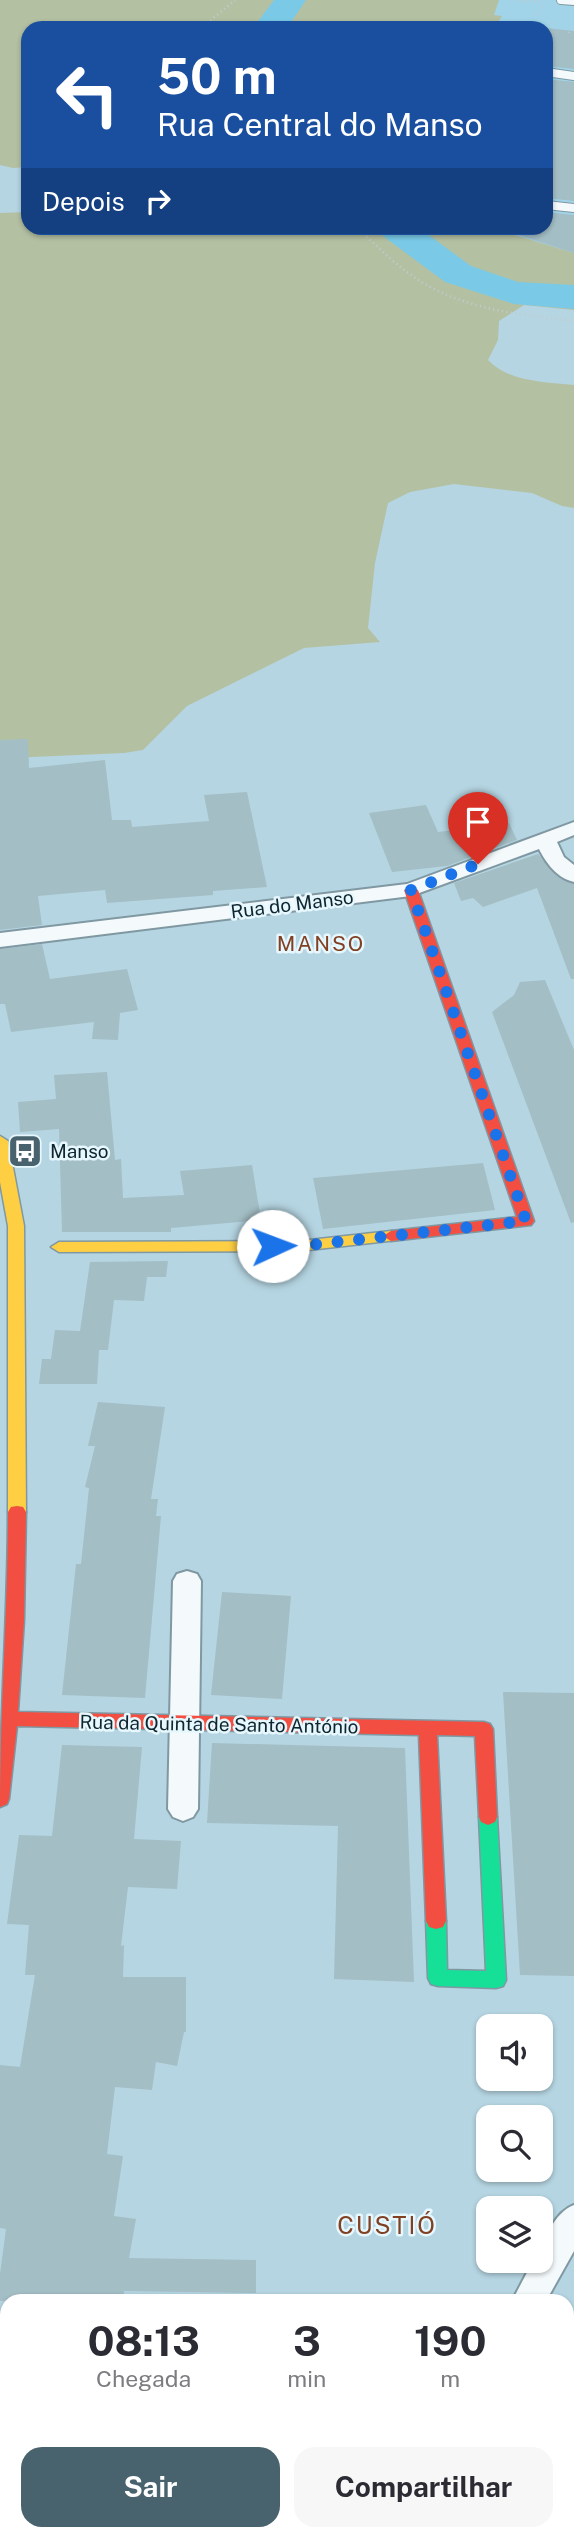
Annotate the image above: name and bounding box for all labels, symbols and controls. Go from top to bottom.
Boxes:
text: 50 m [157,47,277,105]
icon: left [42,49,133,140]
text: Rua Central do Manso [157,106,483,143]
icon: right [139,182,177,220]
text: Depois [42,186,125,217]
pin [448,792,508,864]
icon: arrive [459,803,497,841]
street label: Rua do Manso [229,886,355,922]
district label: MANSO [277,931,365,956]
bus stop icon: Manso [6,1132,44,1170]
place label: Manso [50,1140,109,1162]
position arrow [236,1209,310,1283]
street label: Rua da Quinta de Santo António [79,1711,359,1737]
map controls [476,2014,553,2273]
button: sound [476,2014,553,2091]
button: search [476,2105,553,2182]
button: layers [476,2196,553,2273]
district label: CUSTIÓ [337,2211,437,2239]
text: 08:13 [88,2316,200,2365]
text: 3 [293,2316,321,2365]
text: 190 [414,2316,486,2365]
text: Chegada [96,2365,191,2392]
text: min [287,2365,326,2392]
text: m [440,2365,460,2392]
button: Sair [21,2447,280,2527]
button: Compartilhar [294,2447,553,2527]

